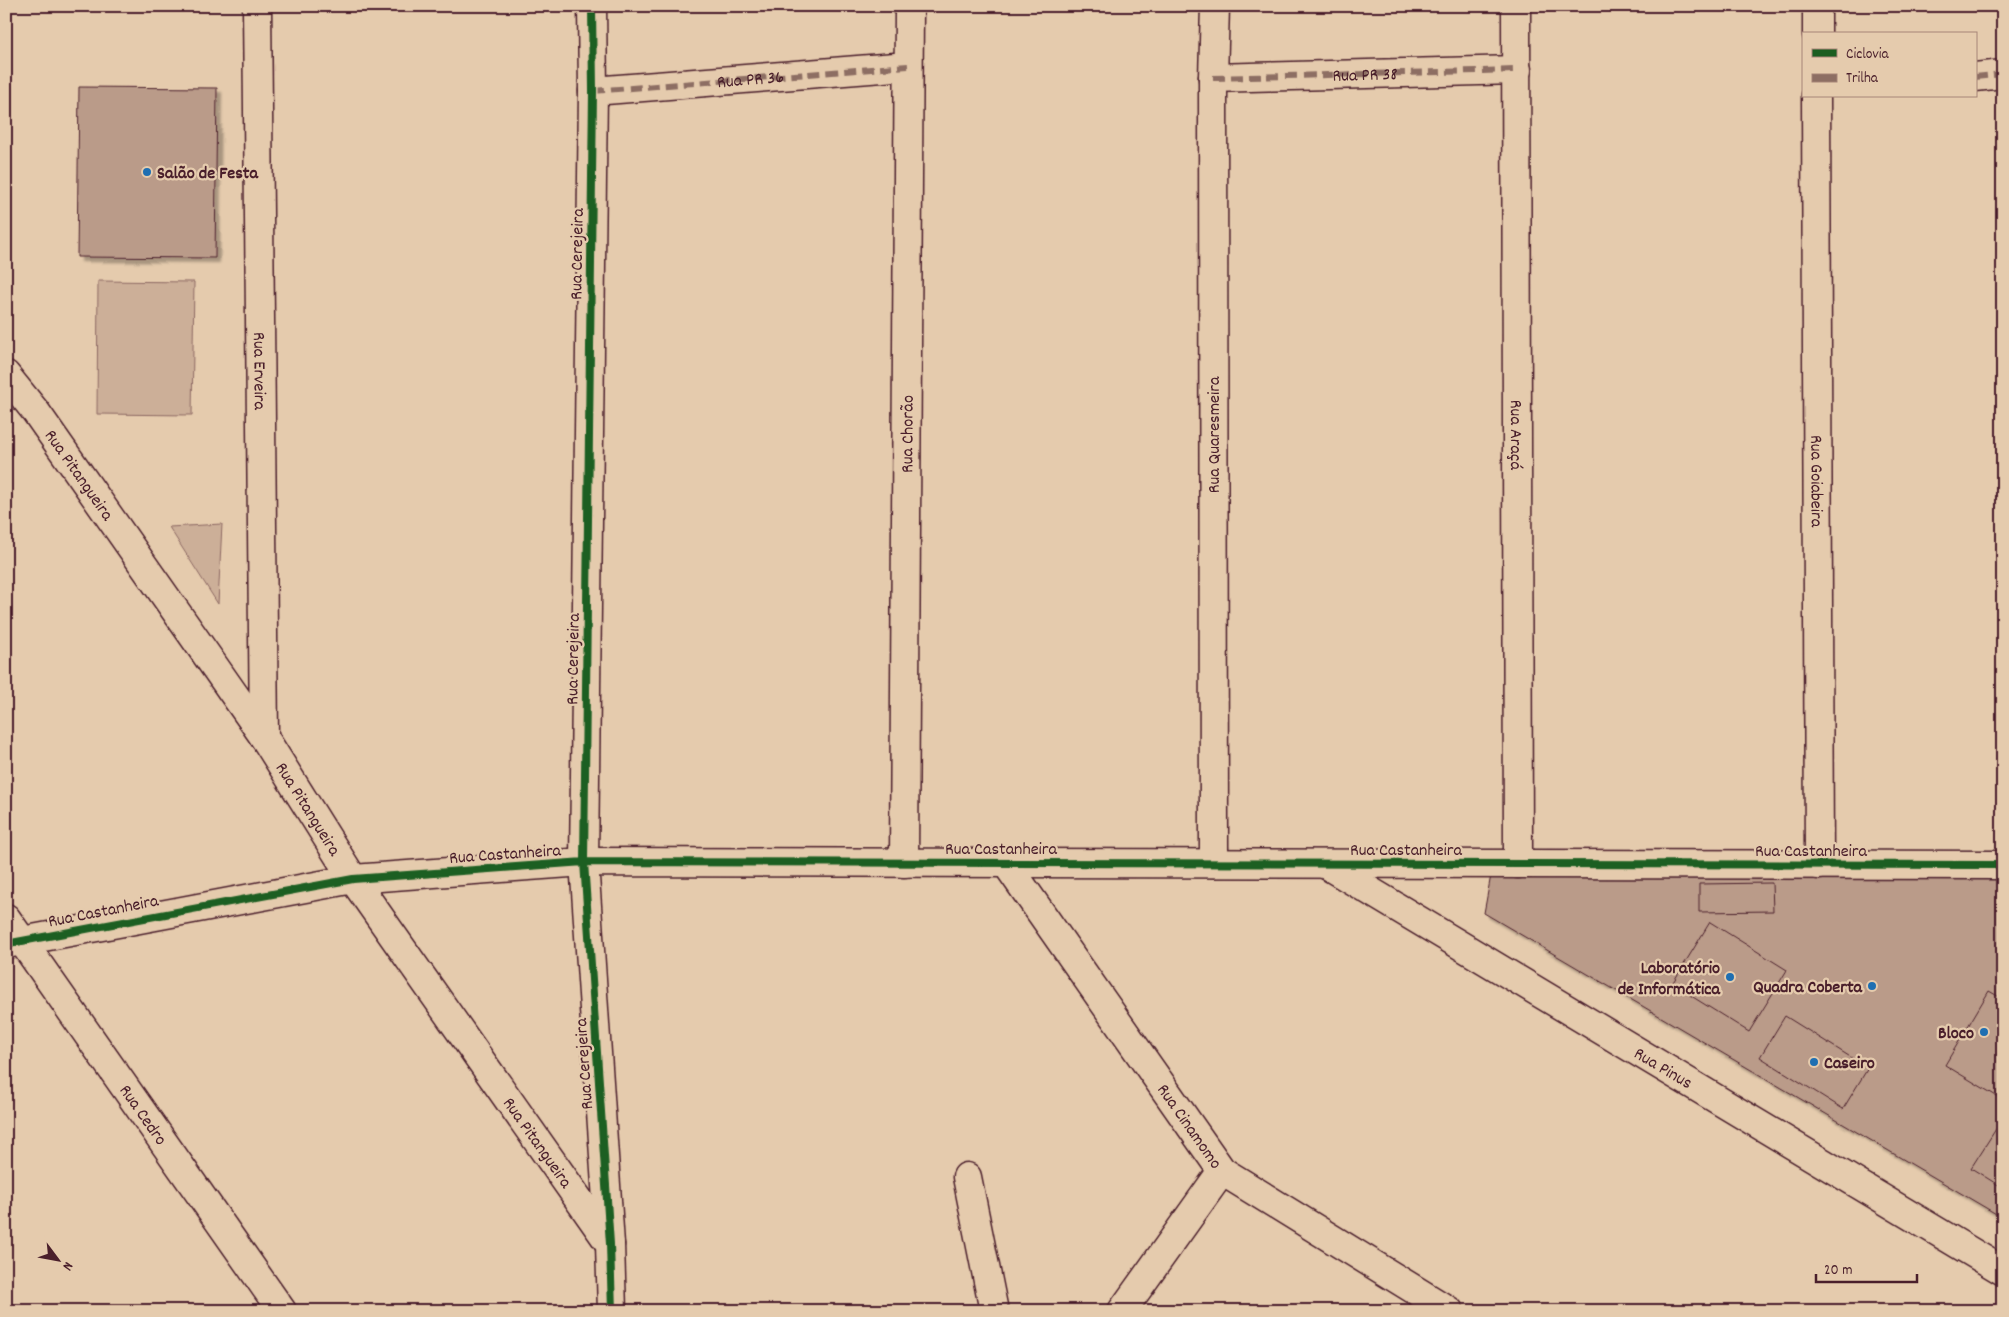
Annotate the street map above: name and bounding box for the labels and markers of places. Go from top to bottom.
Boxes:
place label: Salão de Festa [157,162,258,187]
marker: Salão de Festa [141,166,153,178]
place label: Laboratório de Informática [1618,957,1721,1003]
marker: Laboratório de Informática [1724,971,1736,983]
place label: Quadra Coberta [1753,976,1863,1001]
marker: Quadra Coberta [1866,980,1878,992]
place label: Bloco [1938,1022,1974,1047]
marker: Bloco [1978,1026,1990,1038]
place label: Caseiro [1824,1052,1875,1077]
marker: Caseiro [1808,1056,1820,1068]

